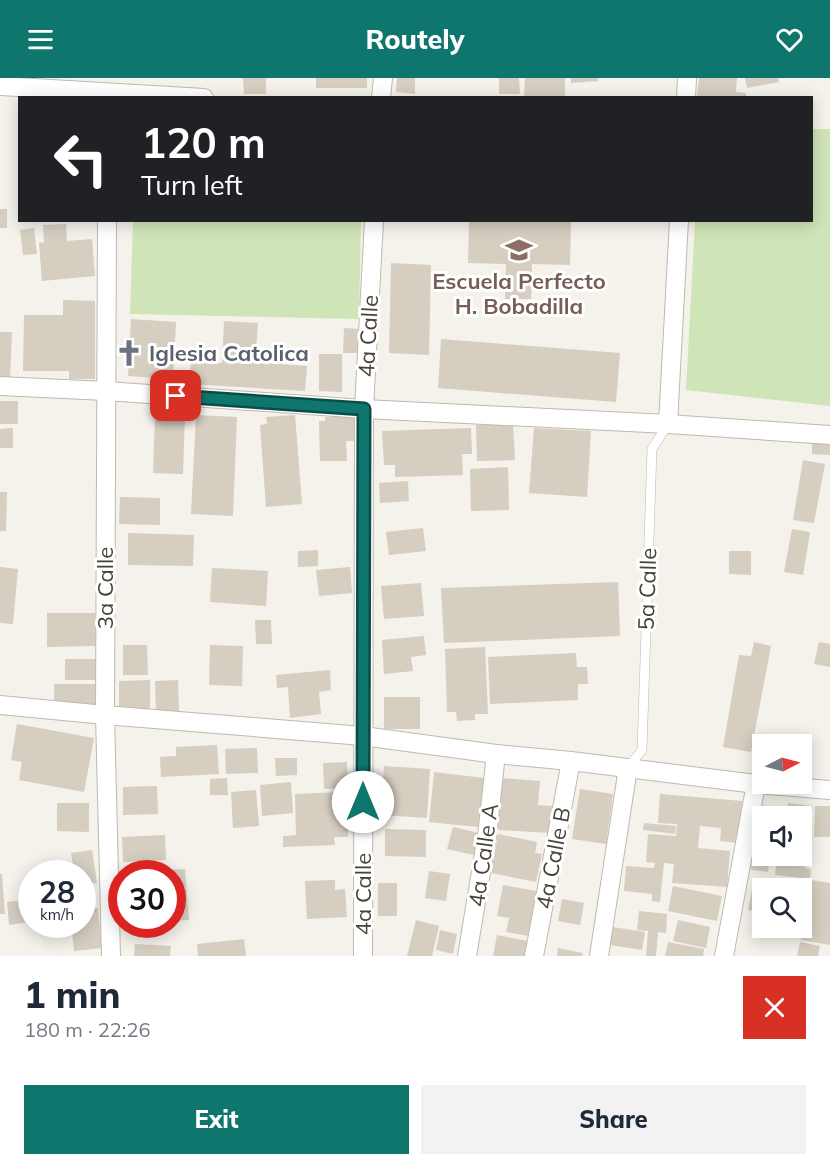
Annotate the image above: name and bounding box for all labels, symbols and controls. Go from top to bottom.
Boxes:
text: Routely [365,22,465,56]
icon: menu [24,23,57,56]
icon: heart [773,23,806,56]
text: 120 m [141,116,266,169]
icon: left [42,120,120,198]
text: Turn left [141,168,243,202]
school or university icon: Escuela Perfecto H. Bobadilla [504,235,534,265]
place label: Escuela Perfecto H. Bobadilla [432,267,606,320]
street label: 4a Calle [352,294,384,378]
church icon: Iglesia Catolica [114,338,144,368]
place label: Iglesia Catolica [149,339,309,367]
pin [150,370,201,421]
icon: arrive [159,379,192,412]
street label: 3a Calle [91,547,119,629]
street label: 5a Calle [632,547,662,631]
north arrow [752,734,812,794]
map controls [752,734,812,938]
position arrow [331,770,395,834]
street label: 4a Calle A [462,801,504,909]
street label: 4a Calle B [529,805,577,911]
button: sound [752,806,812,866]
street label: 4a Calle [349,853,377,935]
speed limit sign: 30 [108,860,186,938]
text: 28 [39,873,75,911]
button: search [752,878,812,938]
text: km/h [40,905,74,924]
text: 1 min [24,972,120,1017]
button: close [743,976,806,1039]
text: 180 m · 22:26 [24,1017,150,1042]
button: Exit [24,1085,409,1154]
button: Share [421,1085,806,1154]

